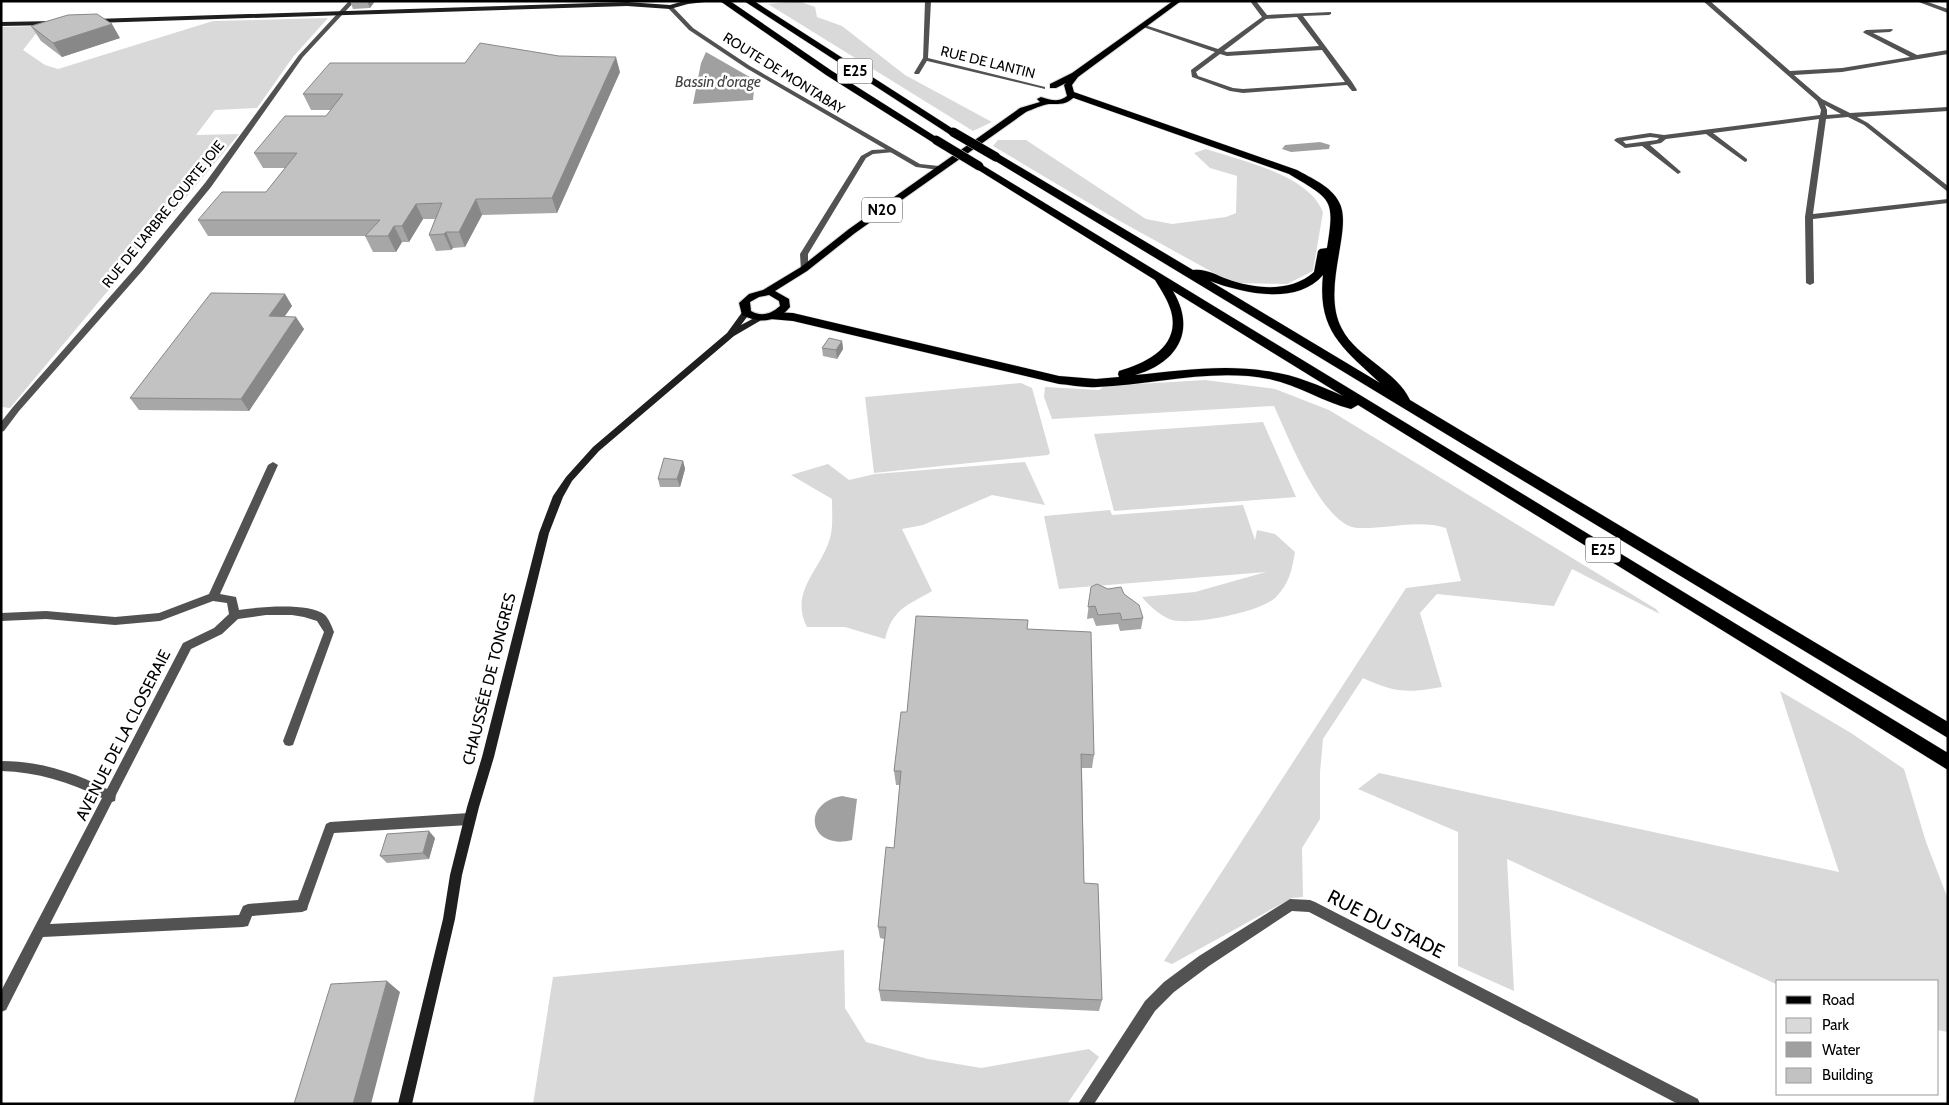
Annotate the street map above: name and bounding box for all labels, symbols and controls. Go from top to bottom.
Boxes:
street label: ROUTE DE MONTABAY [720,28,849,118]
street label: RUE DE LANTIN [939,42,1037,82]
road number: E25 [838,58,872,84]
water label: Bassin d'orage [675,73,761,91]
street label: RUE DE L'ARBRE COURTE JOIE [98,136,228,291]
road number: N20 [862,198,902,222]
road number: E25 [1586,538,1620,562]
street label: CHAUSSÉE DE TONGRES [458,591,520,767]
street label: AVENUE DE LA CLOSERAIE [72,646,174,824]
street label: RUE DU STADE [1324,885,1448,963]
legend [1776,980,1939,1095]
text: Road [1822,991,1855,1009]
text: Park [1822,1016,1849,1034]
text: Water [1822,1041,1860,1059]
text: Building [1822,1066,1873,1084]

